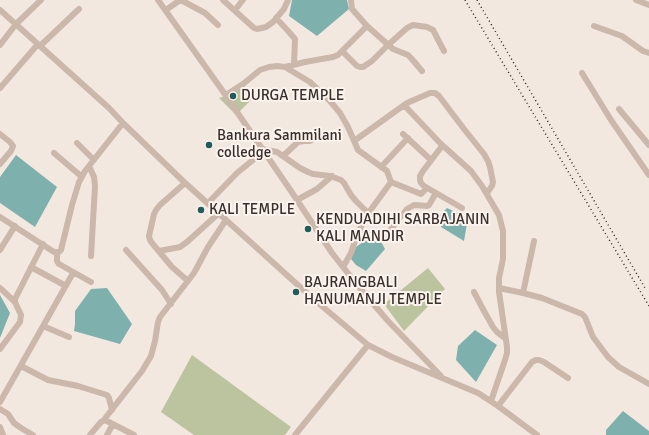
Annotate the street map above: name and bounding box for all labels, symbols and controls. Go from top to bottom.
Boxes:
place label: DURGA TEMPLE [241,87,344,105]
marker: DURGA TEMPLE [228,91,238,101]
place label: Bankura Sammilani colledge [217,127,342,162]
marker: Bankura Sammilani colledge [204,140,214,150]
place label: KALI TEMPLE [209,201,295,219]
marker: KALI TEMPLE [196,205,206,215]
place label: KENDUADIHI SARBAJANIN KALI MANDIR [316,211,490,246]
marker: KENDUADIHI SARBAJANIN KALI MANDIR [303,224,313,234]
place label: BAJRANGBALI HANUMANJI TEMPLE [304,274,442,309]
marker: BAJRANGBALI HANUMANJI TEMPLE [291,287,301,297]

